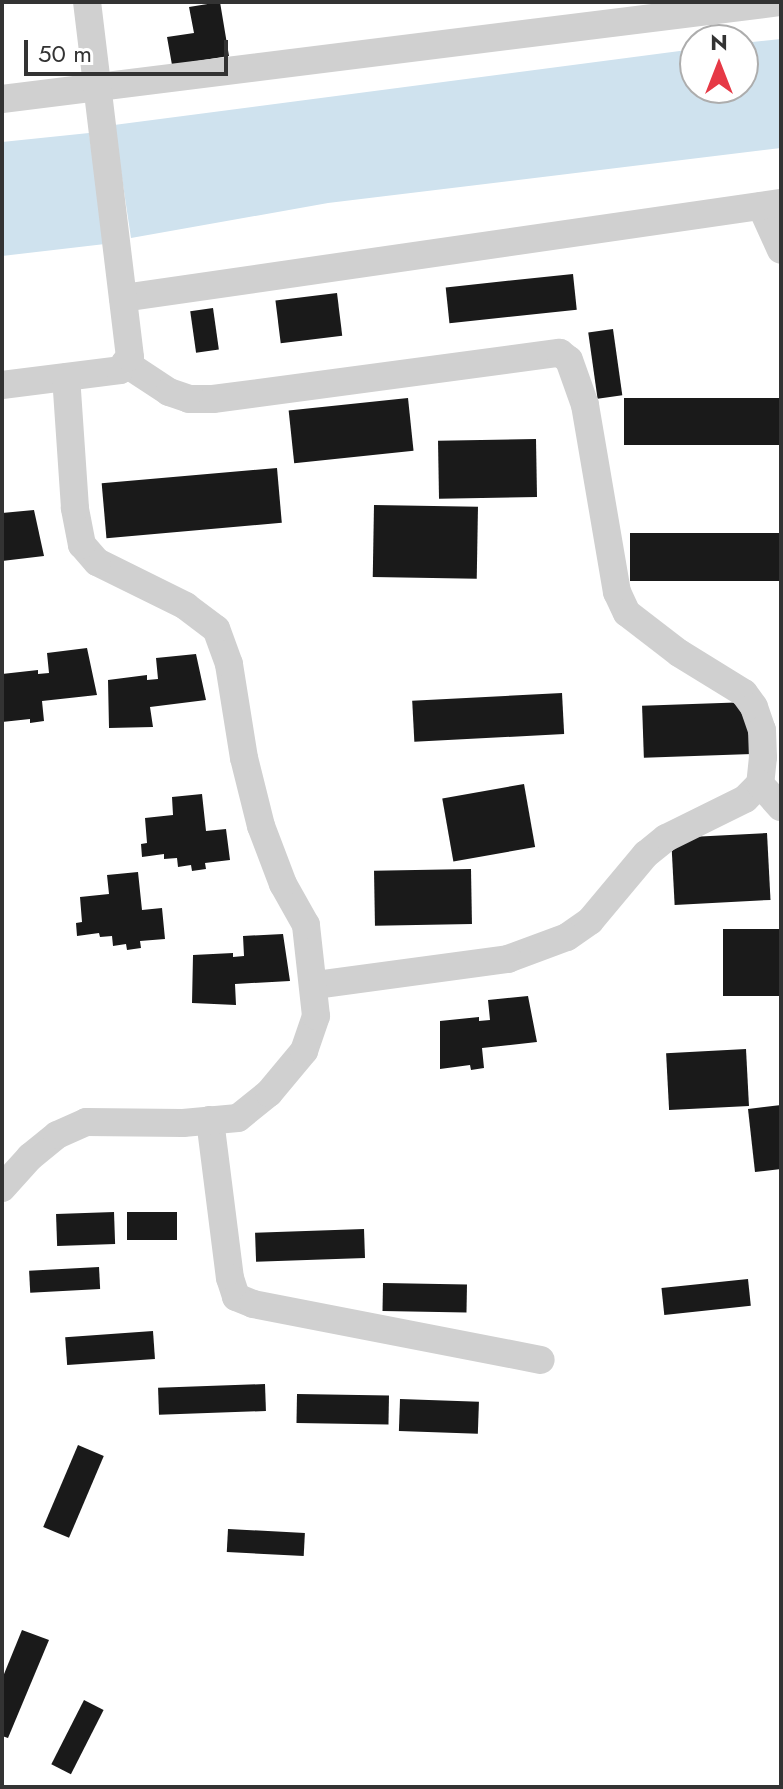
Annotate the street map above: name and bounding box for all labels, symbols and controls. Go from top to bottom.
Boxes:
scale bar [28,24,232,74]
north arrow [679,24,759,104]
text: N [710,26,728,58]
text: 50 m [38,36,92,71]

